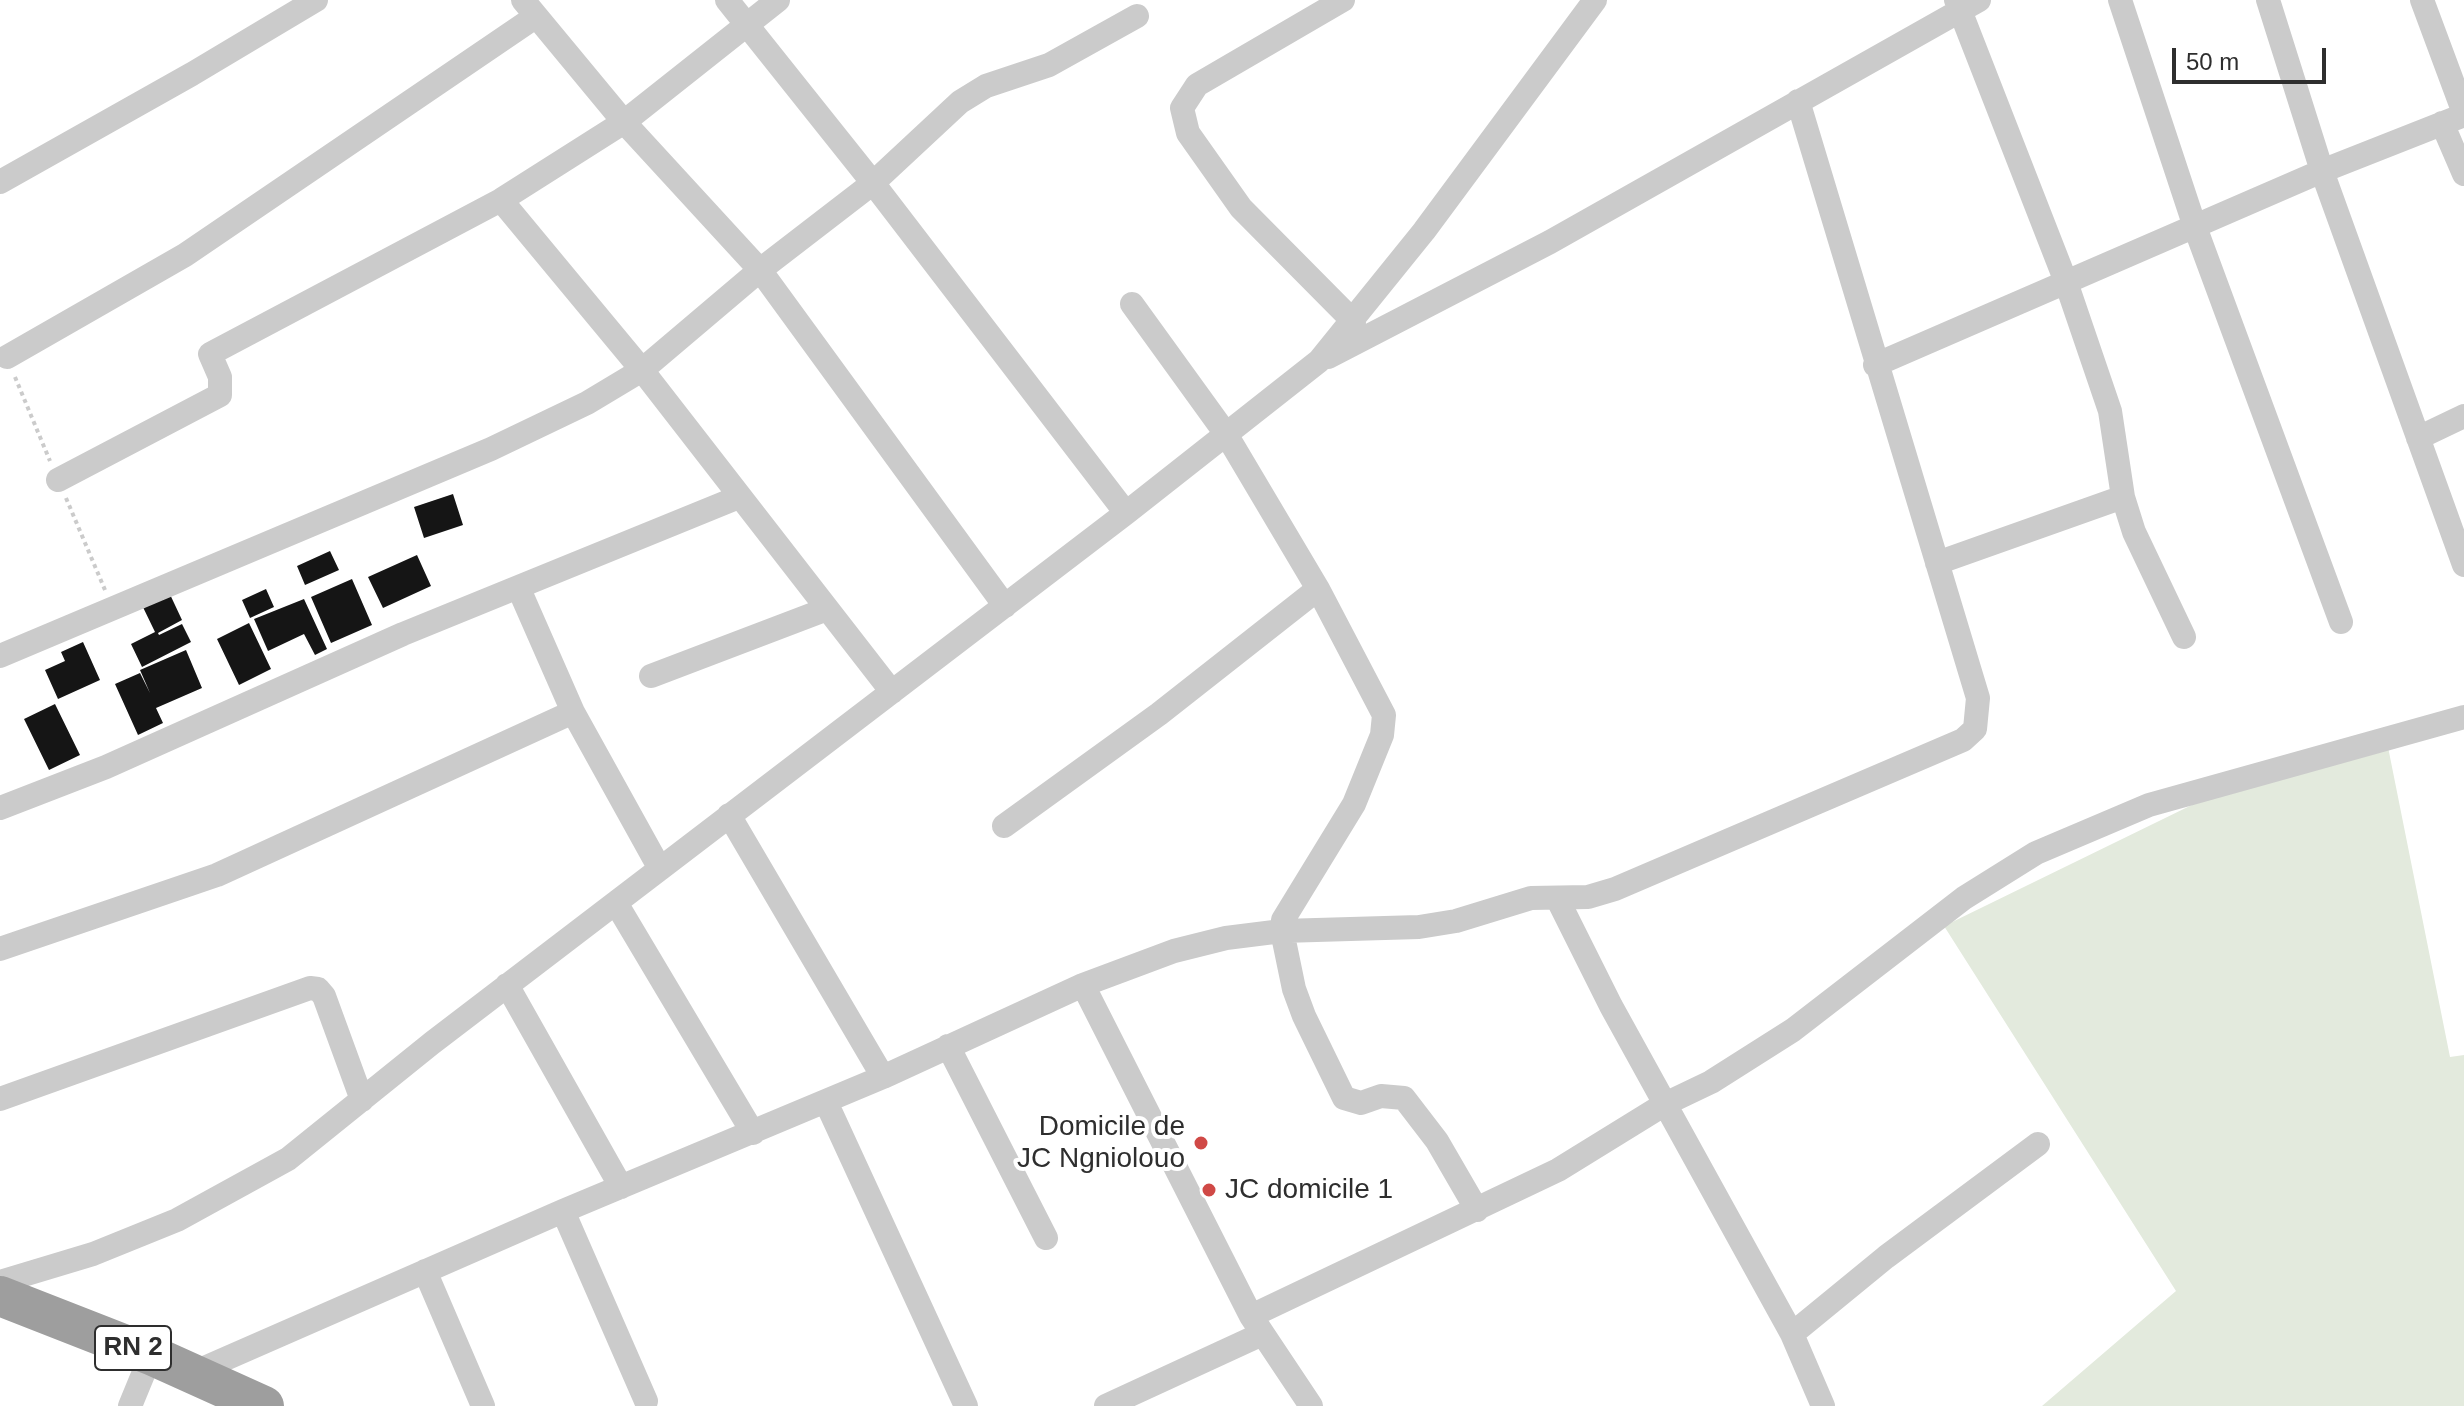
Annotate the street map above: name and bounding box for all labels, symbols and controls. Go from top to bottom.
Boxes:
scale bar [2176,32,2330,82]
text: 50 m [2186,48,2239,75]
place label: Domicile de JC Ngniolouo [1017,1110,1185,1176]
marker: Domicile de JC Ngniolouo [1192,1134,1210,1152]
place label: JC domicile 1 [1225,1173,1393,1207]
marker: JC domicile 1 [1200,1181,1218,1199]
road number: RN 2 [95,1326,171,1370]

